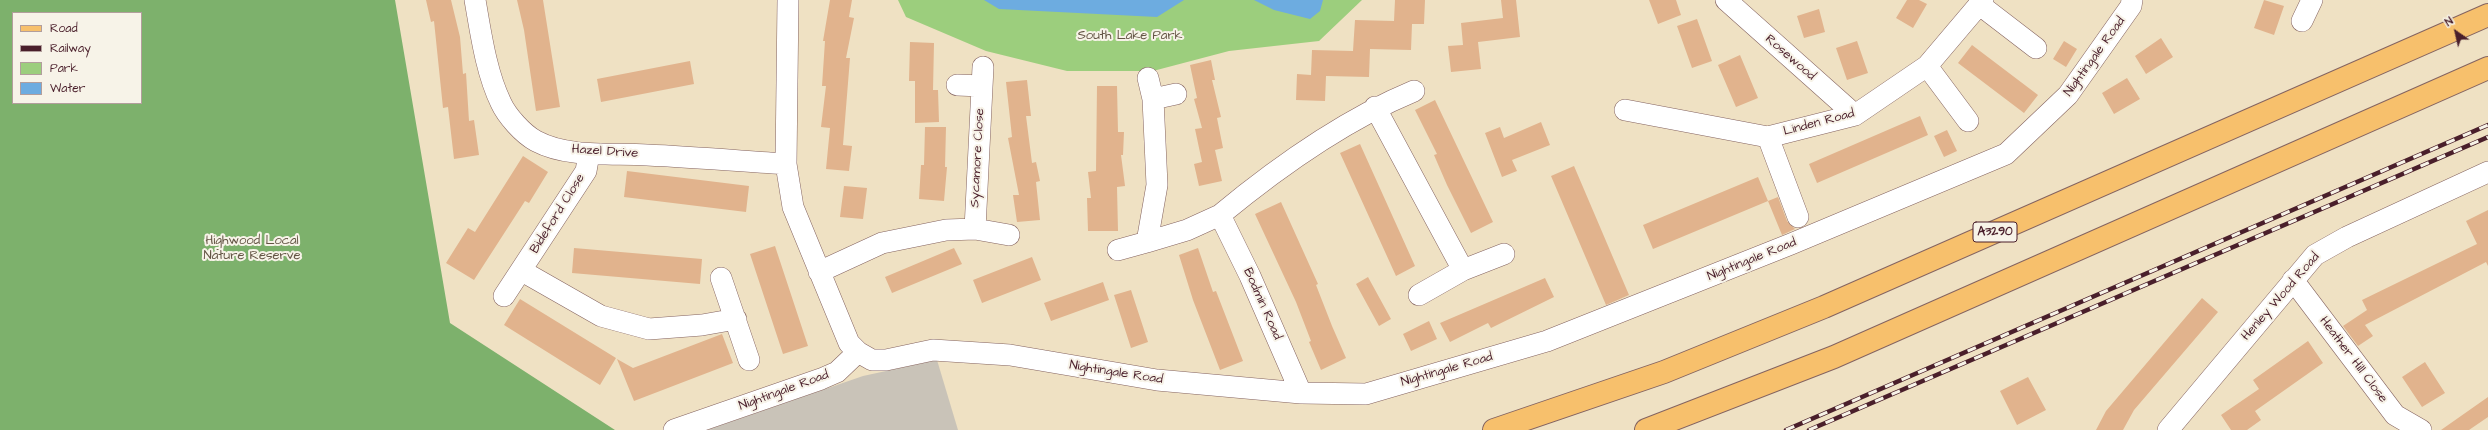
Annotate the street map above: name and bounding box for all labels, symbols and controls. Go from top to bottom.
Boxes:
legend [12,12,142,104]
north arrow [2436,12,2476,52]
text: N [2442,13,2456,30]
street label: Nightingale Road [2061,14,2129,100]
text: Road [50,20,78,37]
park label: South Lake Park [1077,28,1183,44]
street label: Rosewood [1762,32,1818,84]
text: Railway [50,40,91,57]
text: Park [50,60,78,77]
text: Water [50,80,85,97]
street label: Linden Road [1782,106,1856,140]
street label: Sycamore Close [968,108,988,208]
street label: Hazel Drive [571,142,639,162]
street label: Bideford Close [527,171,589,257]
road number: A3290 [1973,222,2017,242]
park label: Highwood Local Nature Reserve [204,233,300,264]
street label: Nightingale Road [1705,235,1799,285]
street label: Henley Wood Road [2239,250,2323,344]
street label: Bodmin Road [1239,266,1285,342]
street label: Heather Hill Close [2316,314,2390,406]
street label: Nightingale Road [1399,349,1495,391]
street label: Nightingale Road [1068,358,1164,388]
street label: Nightingale Road [737,368,831,414]

